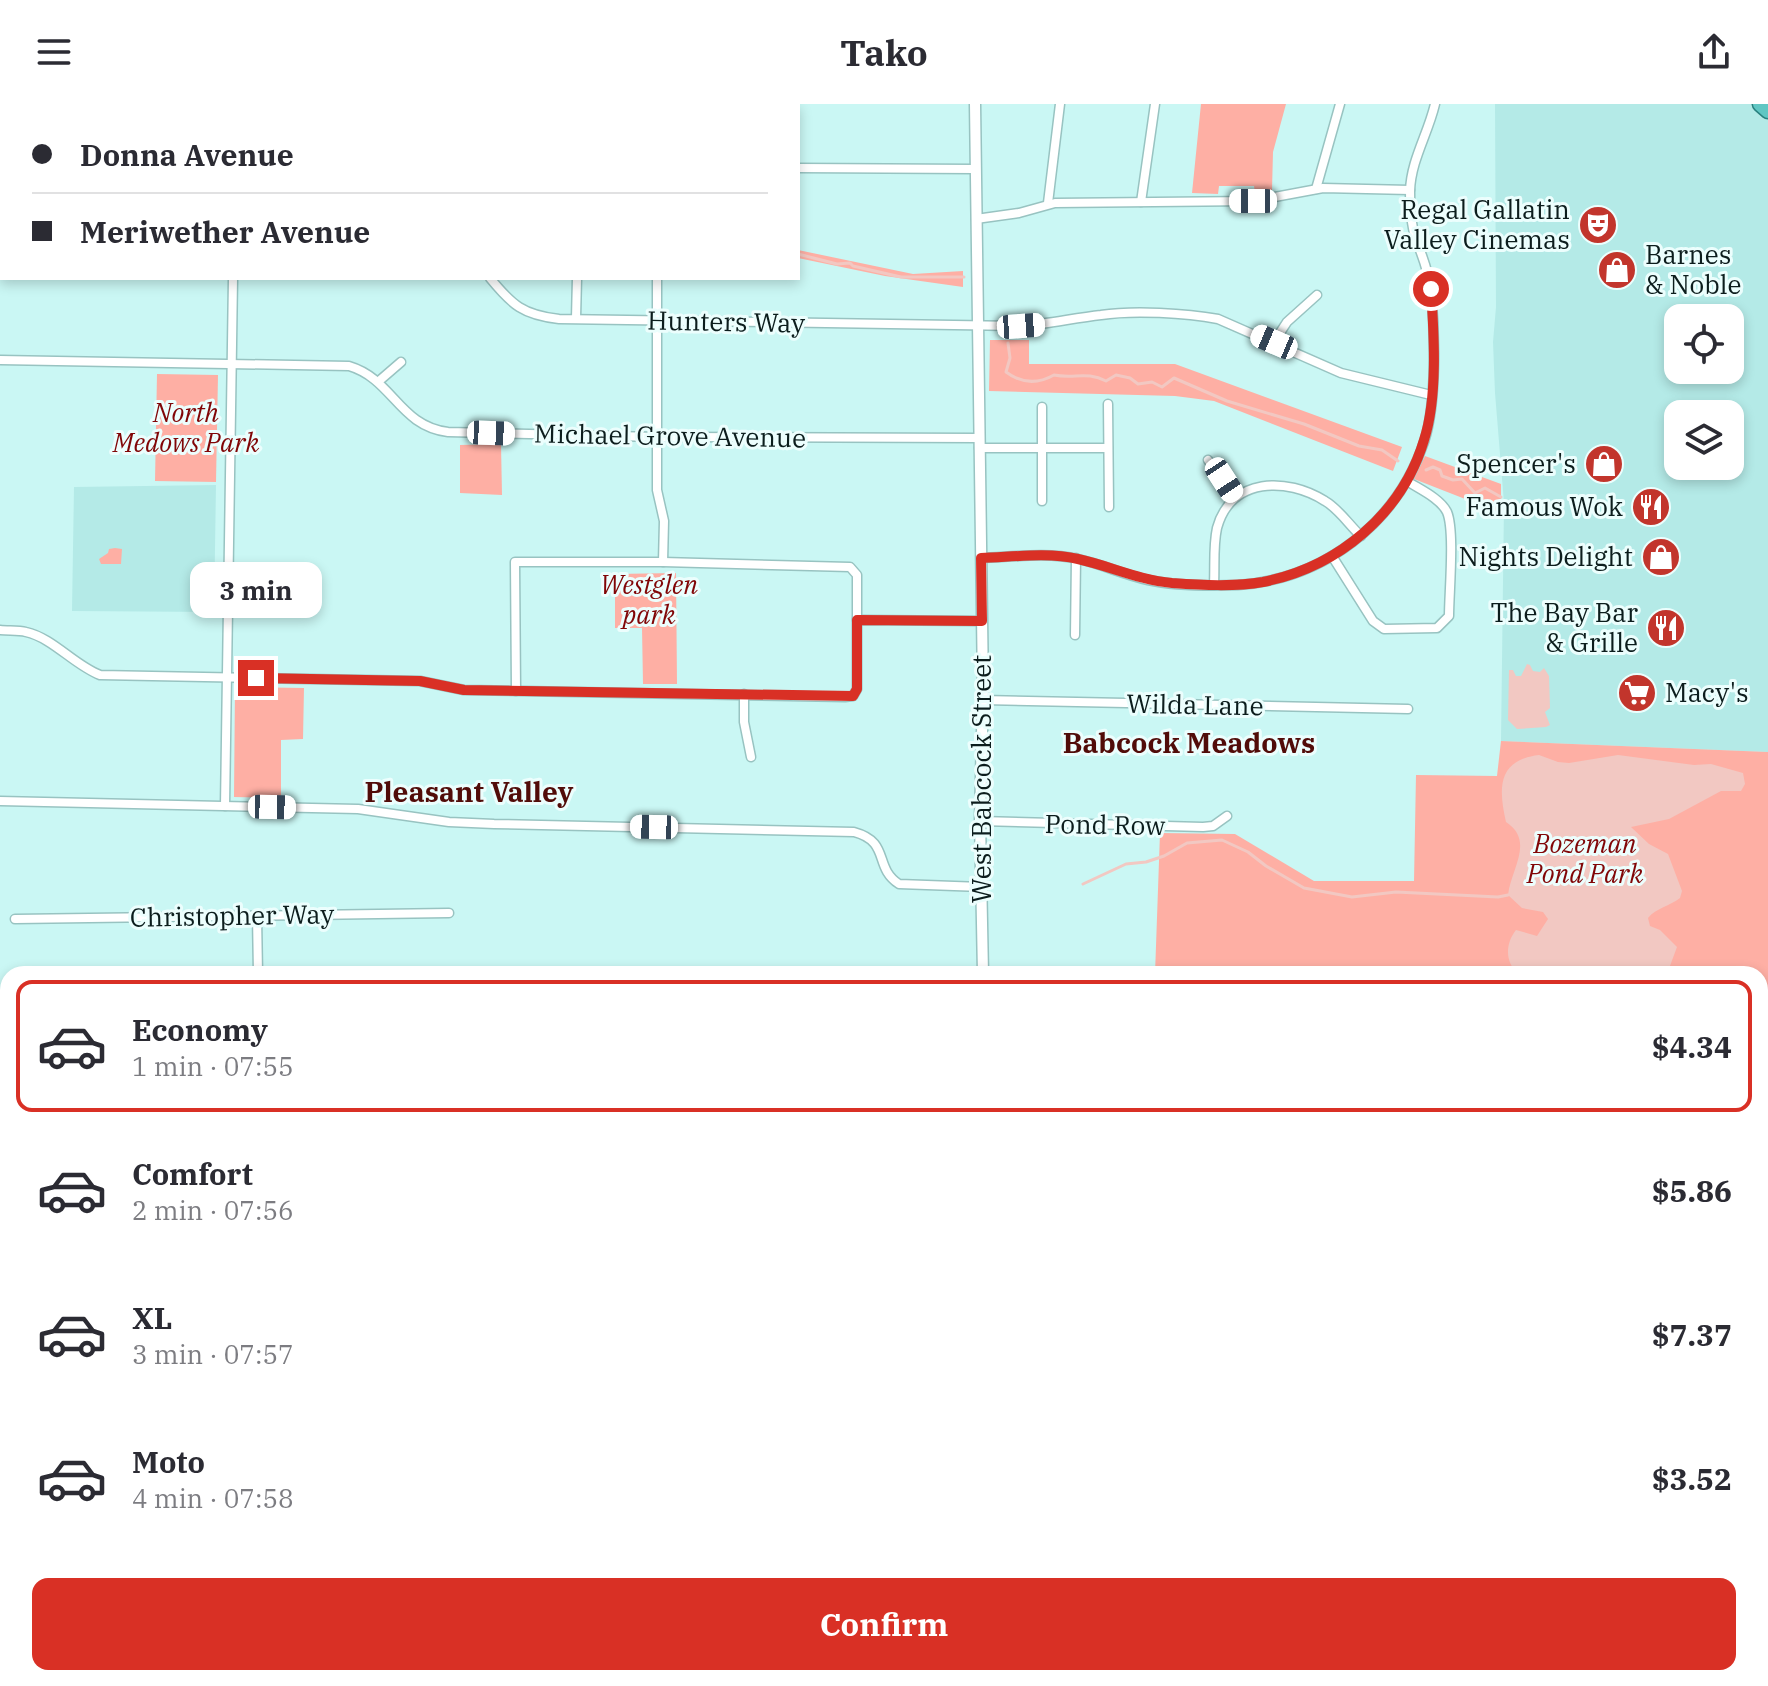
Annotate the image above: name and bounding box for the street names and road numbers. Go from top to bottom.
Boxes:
street label: Hunters Way [647,303,805,339]
street label: Michael Grove Avenue [534,416,806,454]
street label: West Babcock Street [964,655,998,903]
street label: Wilda Lane [1126,686,1264,722]
street label: Pond Row [1044,806,1166,842]
street label: Christopher Way [130,896,334,934]

